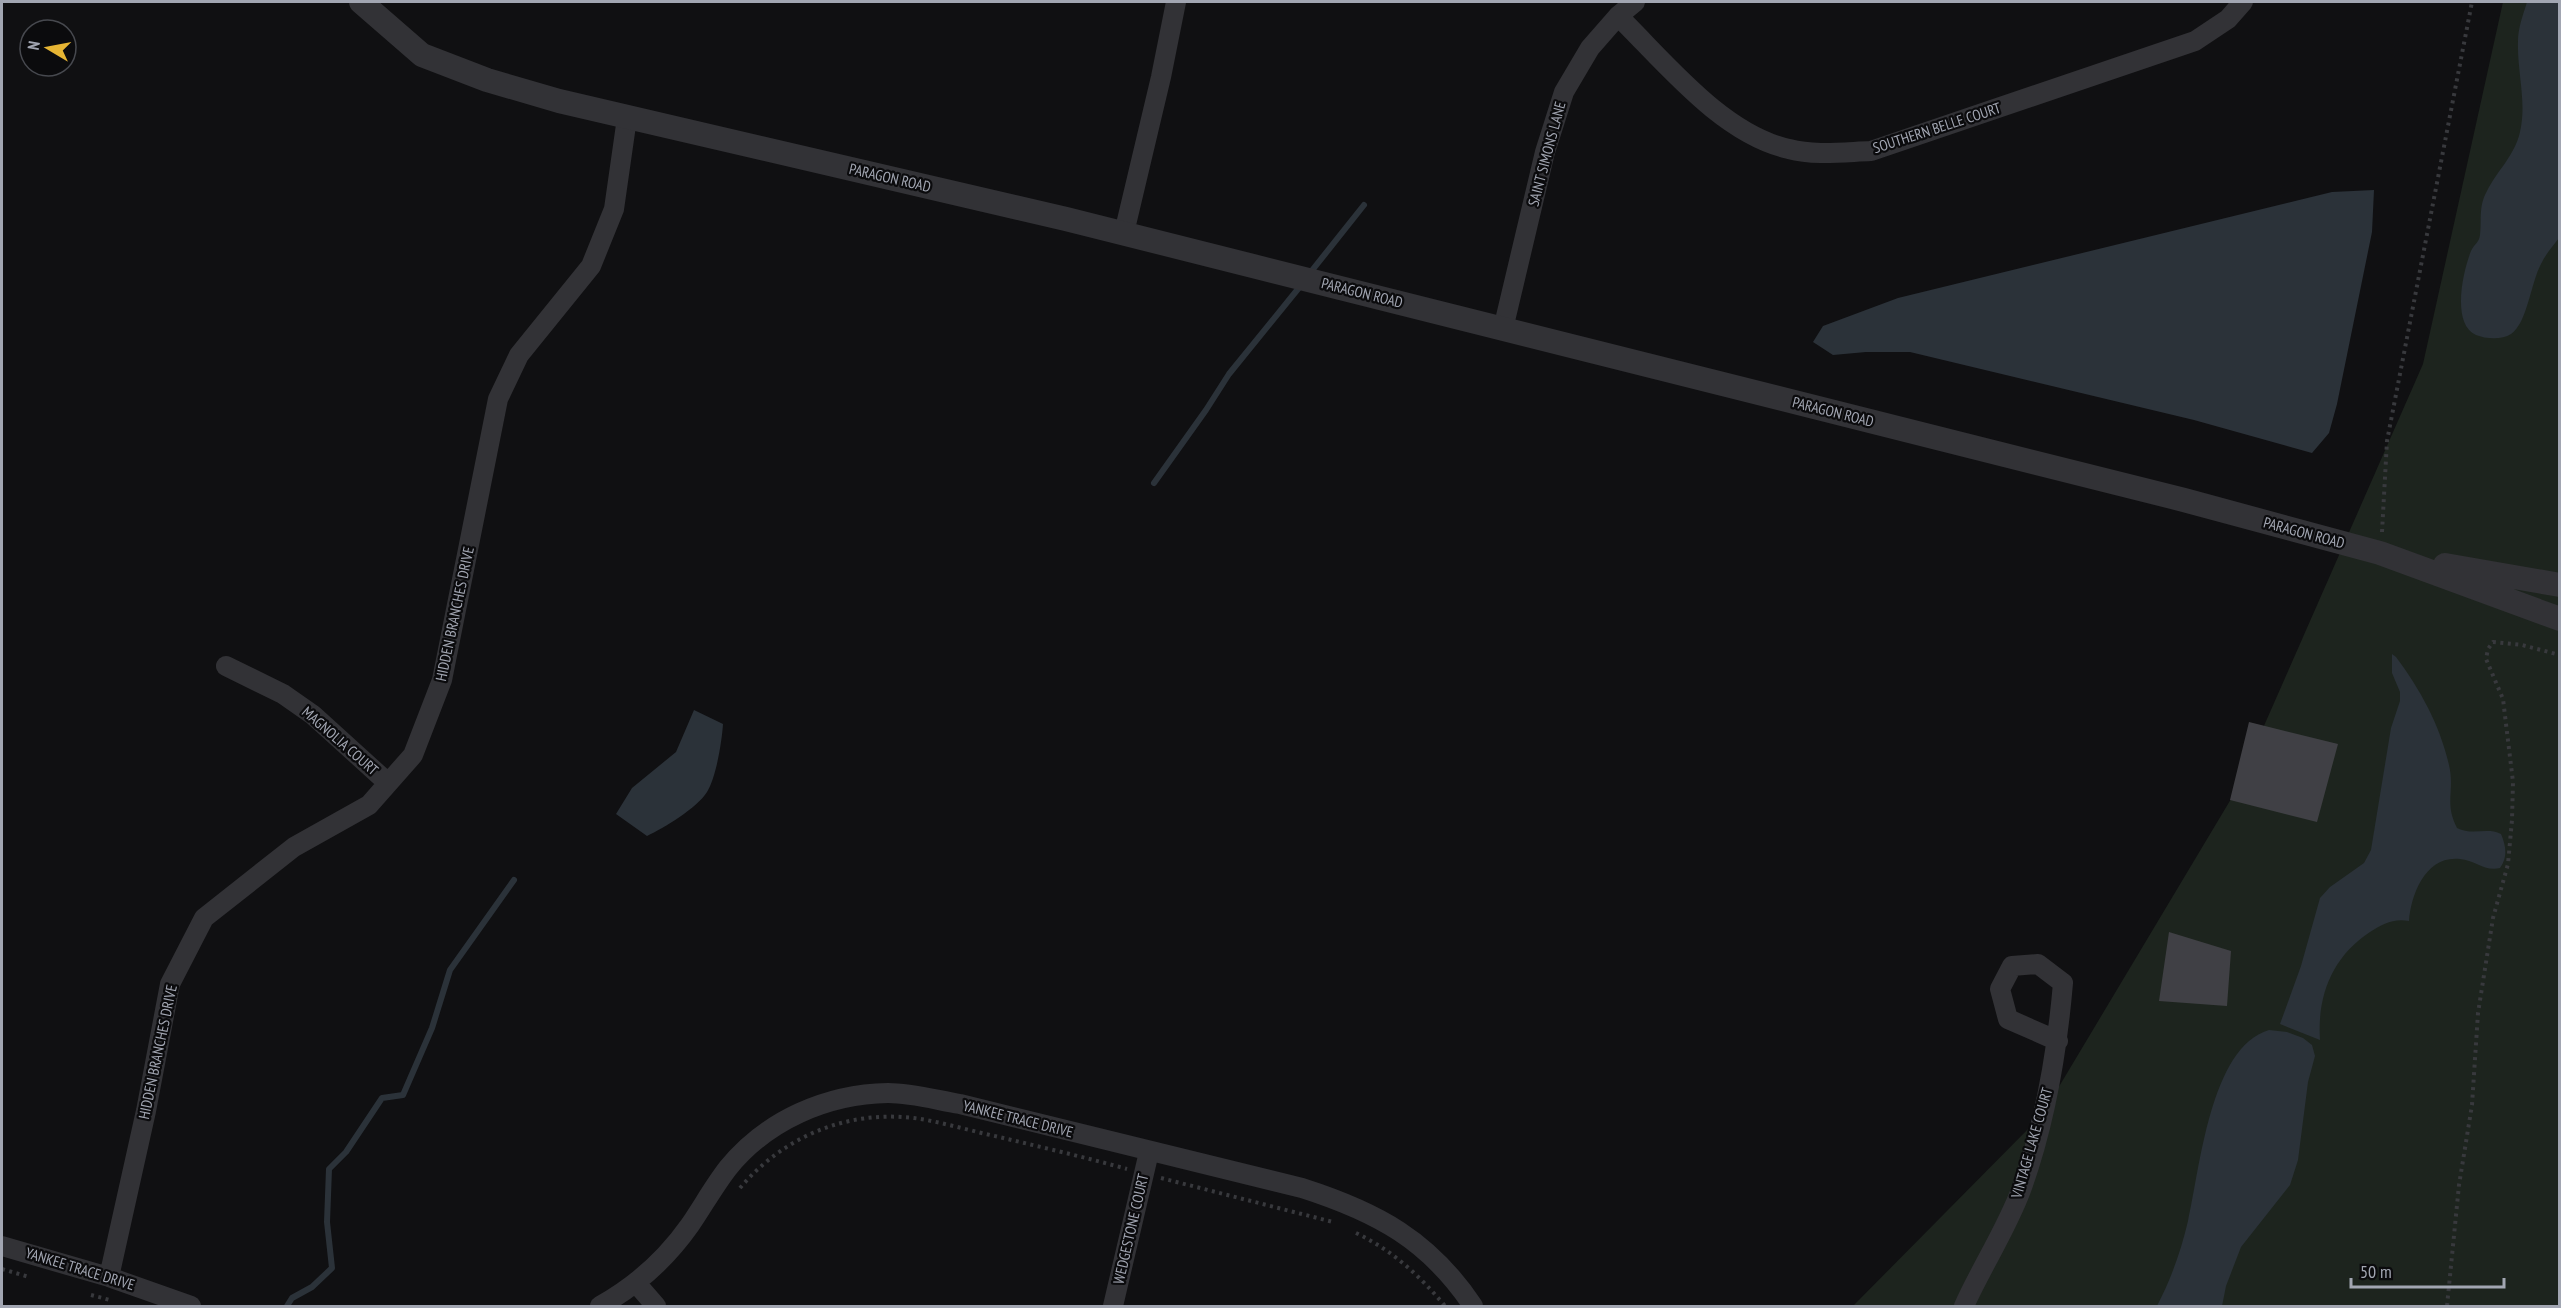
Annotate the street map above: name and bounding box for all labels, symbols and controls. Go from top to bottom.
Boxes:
north arrow [18,18,78,78]
text: N [23,39,44,51]
street label: SOUTHERN BELLE COURT [1870,98,2004,157]
street label: SAINT SIMONS LANE [1523,99,1570,208]
street label: PARAGON ROAD [847,159,933,196]
street label: PARAGON ROAD [1319,273,1405,312]
street label: PARAGON ROAD [1790,392,1876,431]
street label: PARAGON ROAD [2261,513,2347,552]
street label: HIDDEN BRANCHES DRIVE [431,545,478,683]
street label: MAGNOLIA COURT [298,702,383,779]
street label: HIDDEN BRANCHES DRIVE [134,983,181,1121]
street label: VINTAGE LAKE COURT [2006,1085,2056,1201]
street label: YANKEE TRACE DRIVE [961,1096,1075,1141]
street label: WEDGESTONE COURT [1109,1172,1152,1286]
street label: YANKEE TRACE DRIVE [23,1243,137,1294]
scale bar [2351,1251,2504,1289]
text: 50 m [2360,1260,2392,1283]

